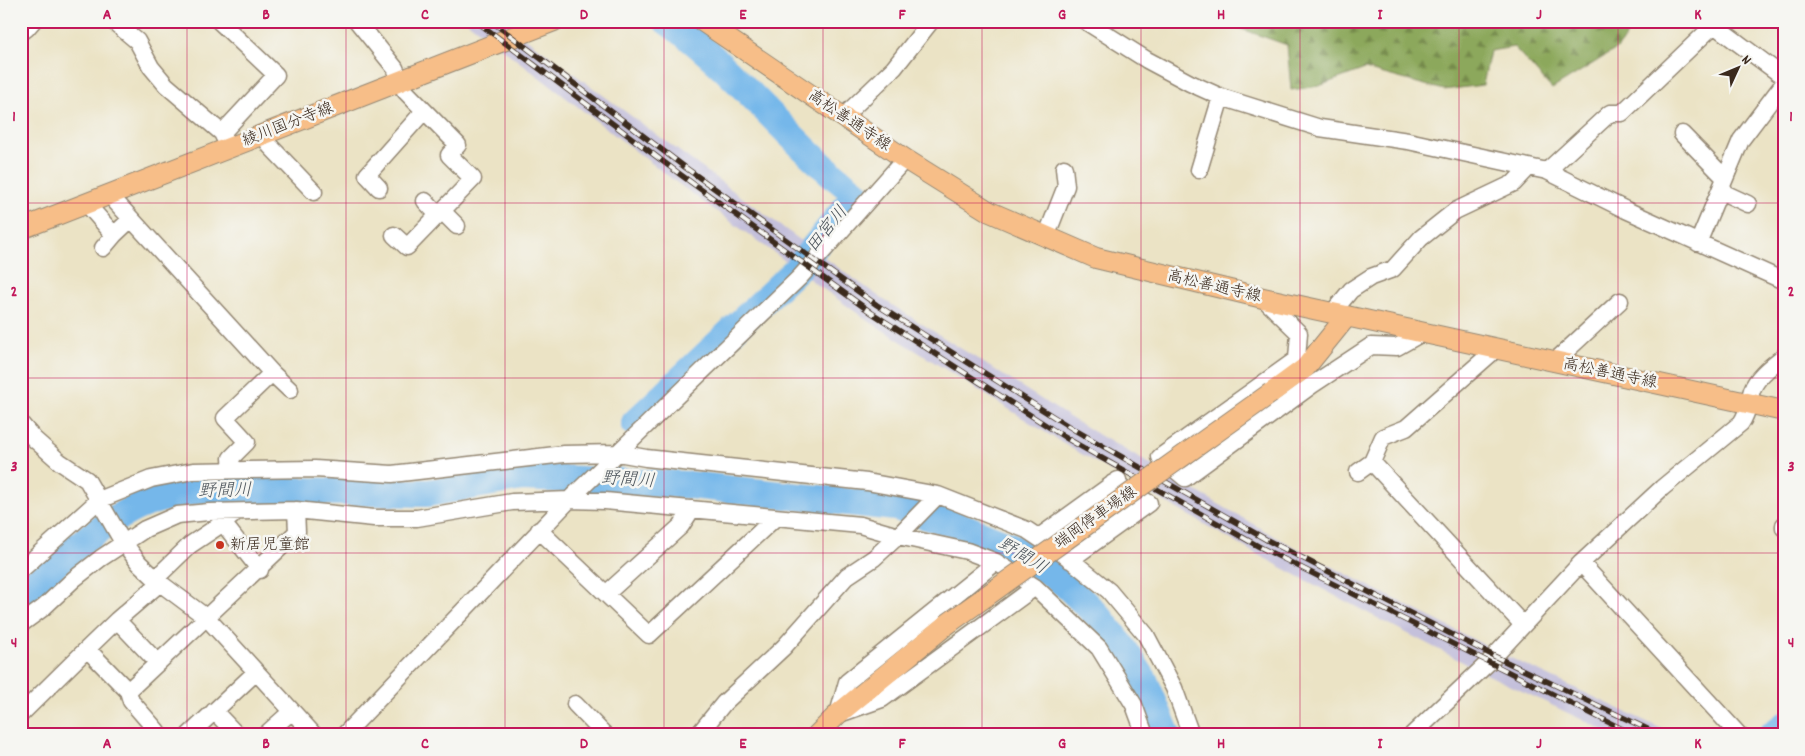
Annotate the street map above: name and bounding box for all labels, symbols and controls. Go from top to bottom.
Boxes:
text: A [103,4,112,27]
text: B [262,4,270,27]
text: C [421,4,429,27]
text: D [580,4,589,27]
text: E [739,4,747,27]
text: F [898,4,906,27]
text: G [1058,4,1066,27]
text: H [1217,4,1225,27]
text: I [1378,4,1384,27]
text: J [1536,4,1542,27]
text: K [1694,4,1702,27]
north arrow [1712,42,1762,92]
text: N [1736,51,1756,70]
street label: 高松善通寺線 [803,85,895,157]
street label: 綾川国分寺線 [239,97,337,153]
text: 1 [12,106,16,129]
text: 1 [1789,106,1793,129]
water label: 田宮川 [801,201,855,259]
street label: 高松善通寺線 [1165,265,1263,309]
text: 2 [11,281,18,304]
text: 2 [1788,281,1795,304]
street label: 高松善通寺線 [1561,353,1659,395]
text: 3 [10,456,18,479]
text: 3 [1787,456,1795,479]
water label: 野間川 [600,467,656,495]
water label: 野間川 [198,479,252,505]
street label: 端岡停車場線 [1050,481,1142,555]
water label: 野間川 [992,532,1052,582]
place label: 新居児童館 [230,534,310,557]
marker: 新居児童館 [214,539,226,551]
text: 4 [11,632,17,655]
text: 4 [1788,632,1794,655]
text: A [103,733,112,756]
text: B [262,733,270,756]
text: C [421,733,429,756]
text: D [580,733,589,756]
text: E [739,733,747,756]
text: F [898,733,906,756]
text: G [1058,733,1066,756]
text: H [1217,733,1225,756]
text: I [1378,733,1384,756]
text: J [1536,733,1542,756]
text: K [1694,733,1702,756]

